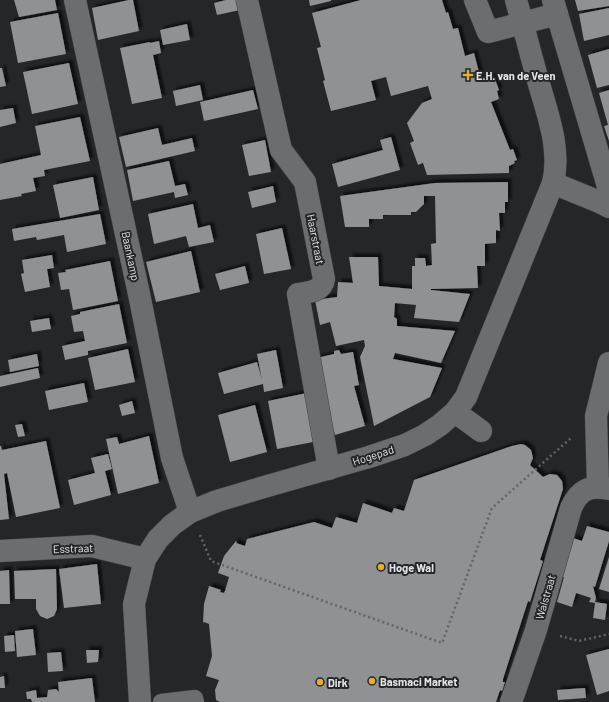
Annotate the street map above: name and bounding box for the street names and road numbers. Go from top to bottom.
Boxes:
street label: Haarstraat [305,213,327,265]
street label: Baankamp [119,230,143,282]
street label: Hogepad [351,442,395,468]
street label: Esstraat [53,541,93,555]
street label: Walstraat [532,573,558,621]

